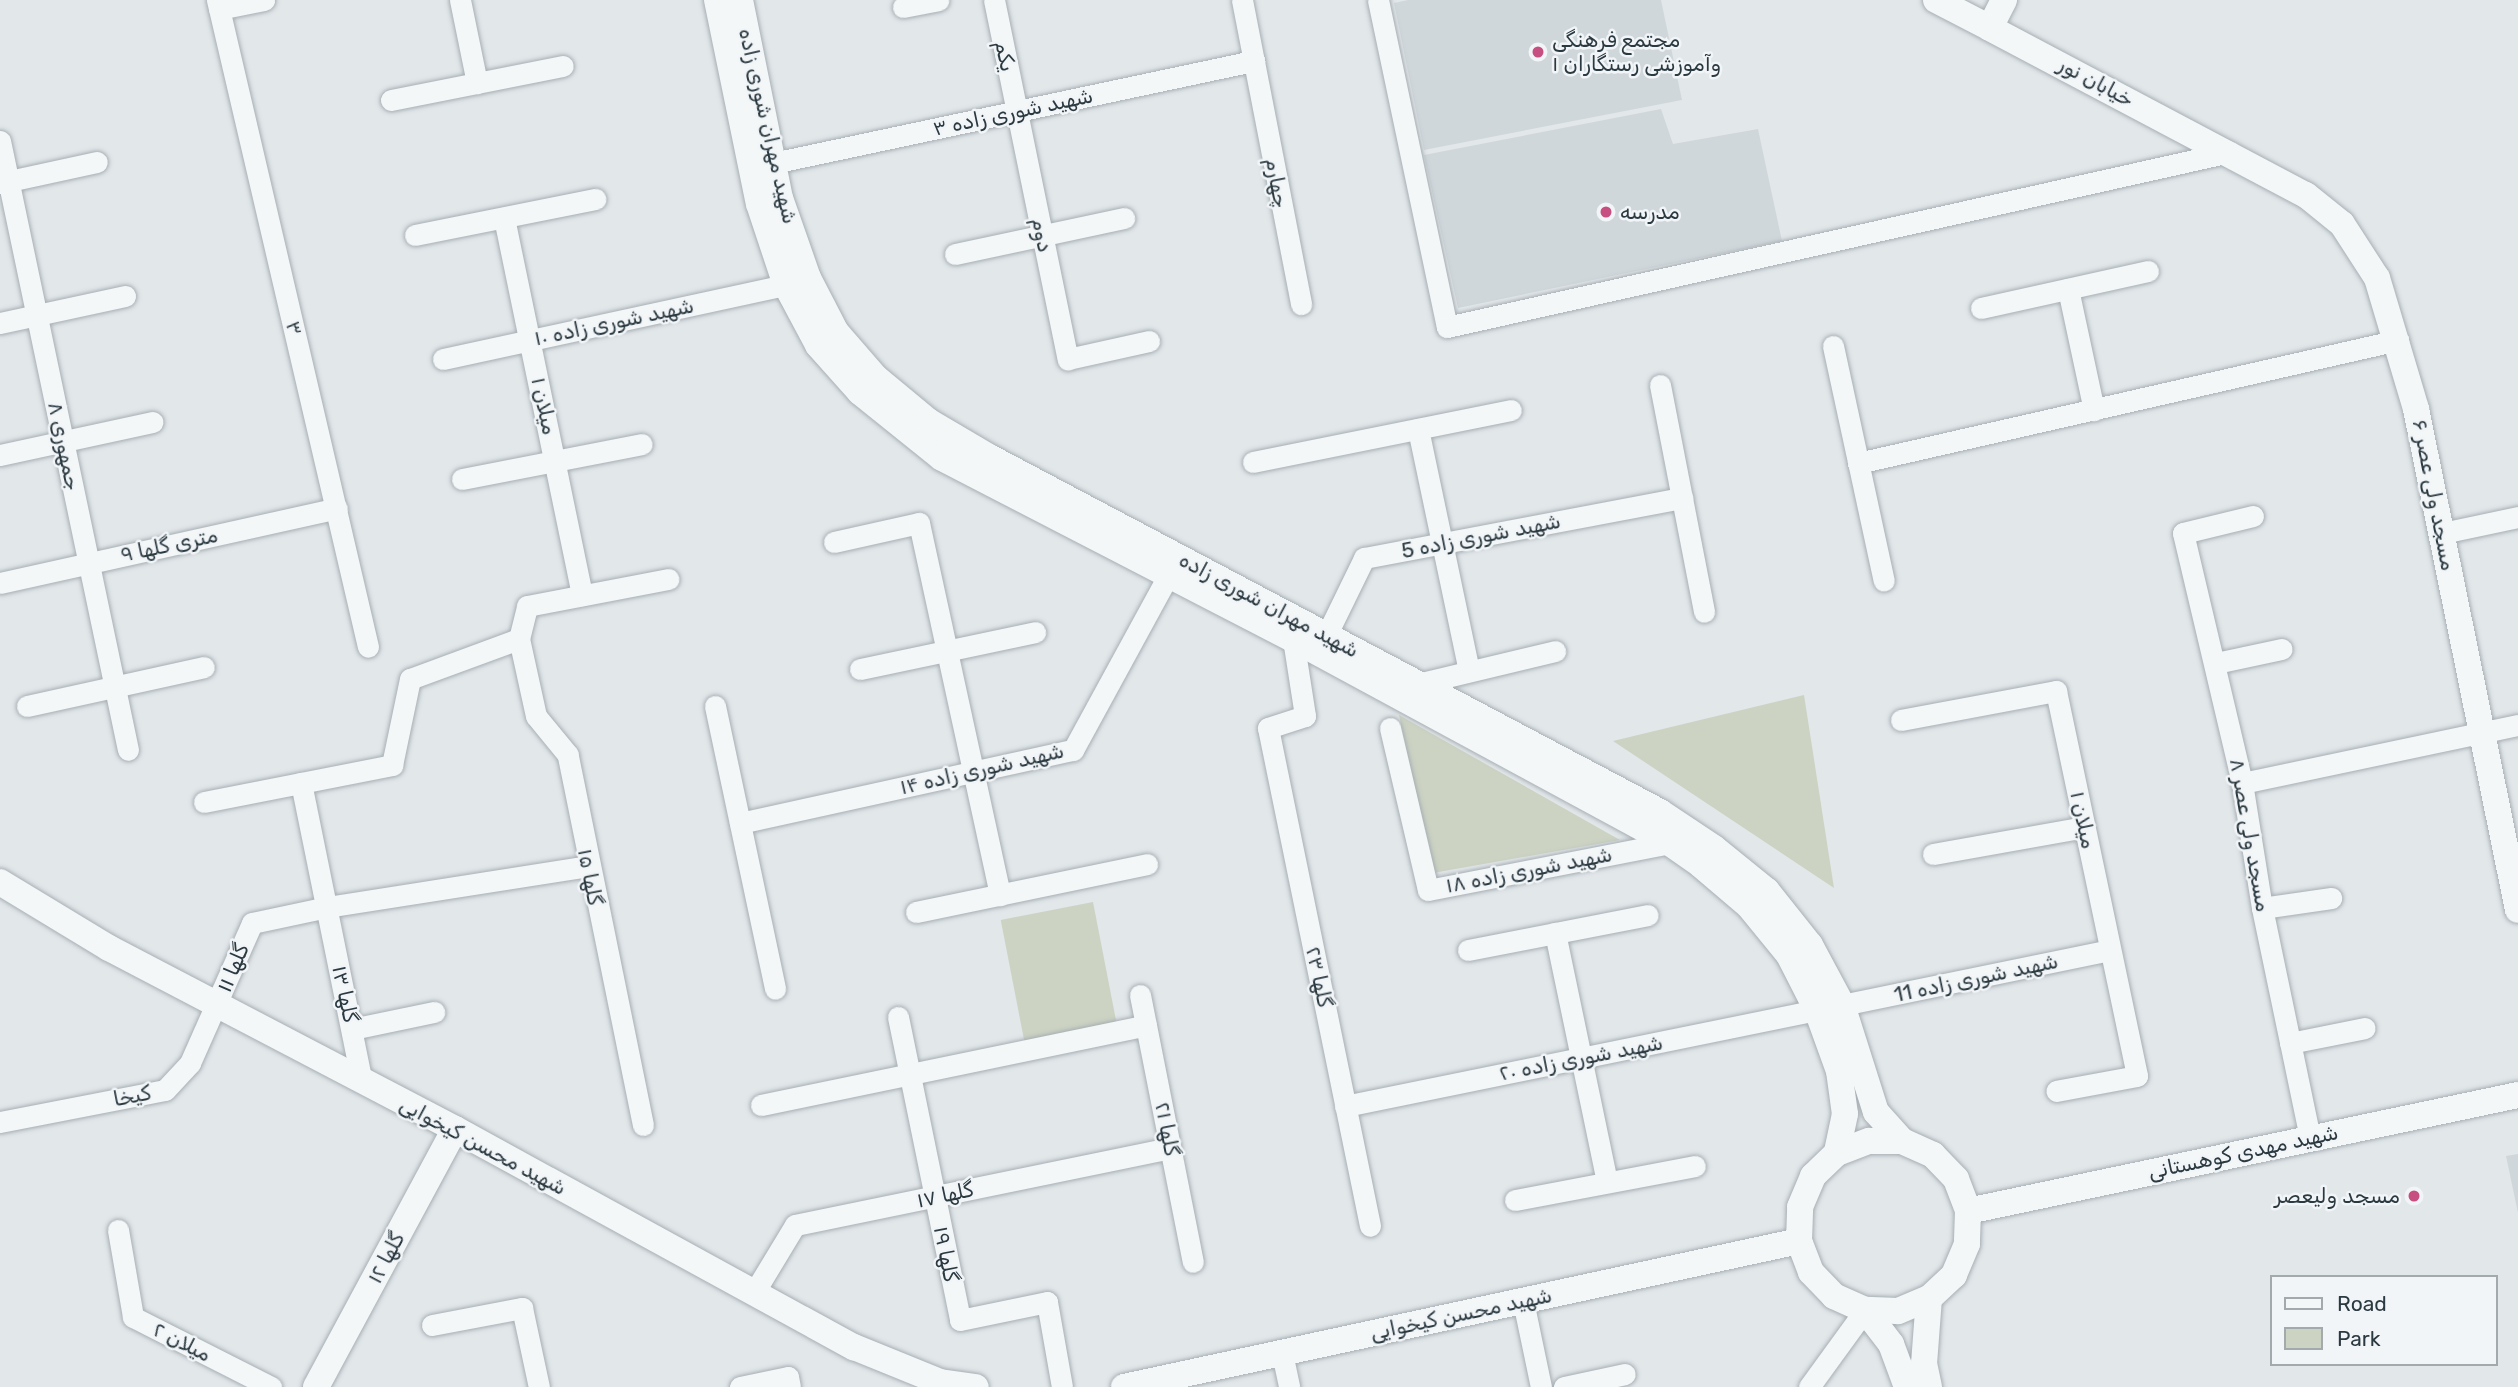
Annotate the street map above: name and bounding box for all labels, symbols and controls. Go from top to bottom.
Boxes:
street label: شهید مهران شوری زاده [733,26,803,226]
place label: مجتمع فرهنگی وآموزشی رستگاران ۱ [1552,27,1721,77]
street label: یکم [989,38,1021,74]
marker: مجتمع فرهنگی وآموزشی رستگاران ۱ [1530,44,1546,60]
street label: خیابان نور [2054,52,2138,112]
street label: شهید شوری زاده ۳ [931,83,1095,141]
street label: چهارم [1260,156,1294,210]
place label: مدرسه [1620,199,1680,225]
marker: مدرسه [1598,204,1614,220]
street label: دوم [1026,216,1058,254]
street label: شهید شوری زاده ۱۰ [532,293,696,351]
street label: ۳ [280,319,308,337]
street label: میلان ۱ [526,375,562,437]
street label: جمهوری ۸ [42,399,86,493]
street label: مسجد ولی عصر ۶ [2407,417,2461,573]
street label: شهید شوری زاده 5 [1399,508,1563,564]
street label: ۹ متری گلها [118,522,220,568]
street label: شهید مهران شوری زاده [1175,547,1363,663]
street label: شهید شوری زاده ۱۴ [898,738,1066,800]
street label: مسجد ولی عصر ۸ [2224,756,2276,914]
street label: میلان ۱ [2065,789,2101,851]
street label: شهید شوری زاده ۱۸ [1444,842,1614,898]
street label: گلها ۱۵ [572,847,608,907]
street label: گلها ۱۱ [212,940,254,996]
street label: گلها ۲۳ [1300,944,1338,1010]
street label: شهید شوری زاده 11 [1892,948,2060,1008]
street label: گلها ۱۳ [327,963,363,1025]
street label: شهید شوری زاده ۲۰ [1497,1030,1665,1086]
street label: کیخا [111,1080,153,1112]
street label: شهید محسن کیخوایی [395,1091,571,1201]
street label: گلها ۲۱ [1149,1100,1185,1158]
street label: شهید مهدی کوهستانی [2146,1120,2340,1184]
street label: گلها ۱۷ [914,1177,976,1213]
place label: مسجد ولیعصر [2274,1183,2400,1209]
marker: مسجد ولیعصر [2406,1188,2422,1204]
street label: گلها ۱۹ [928,1224,964,1284]
street label: گلها ۱۲ [362,1228,410,1288]
legend [2270,1275,2497,1366]
street label: شهید محسن کیخوایی [1368,1282,1554,1346]
text: Road [2337,1291,2387,1316]
street label: میلان ۲ [149,1317,215,1367]
text: Park [2337,1326,2381,1351]

